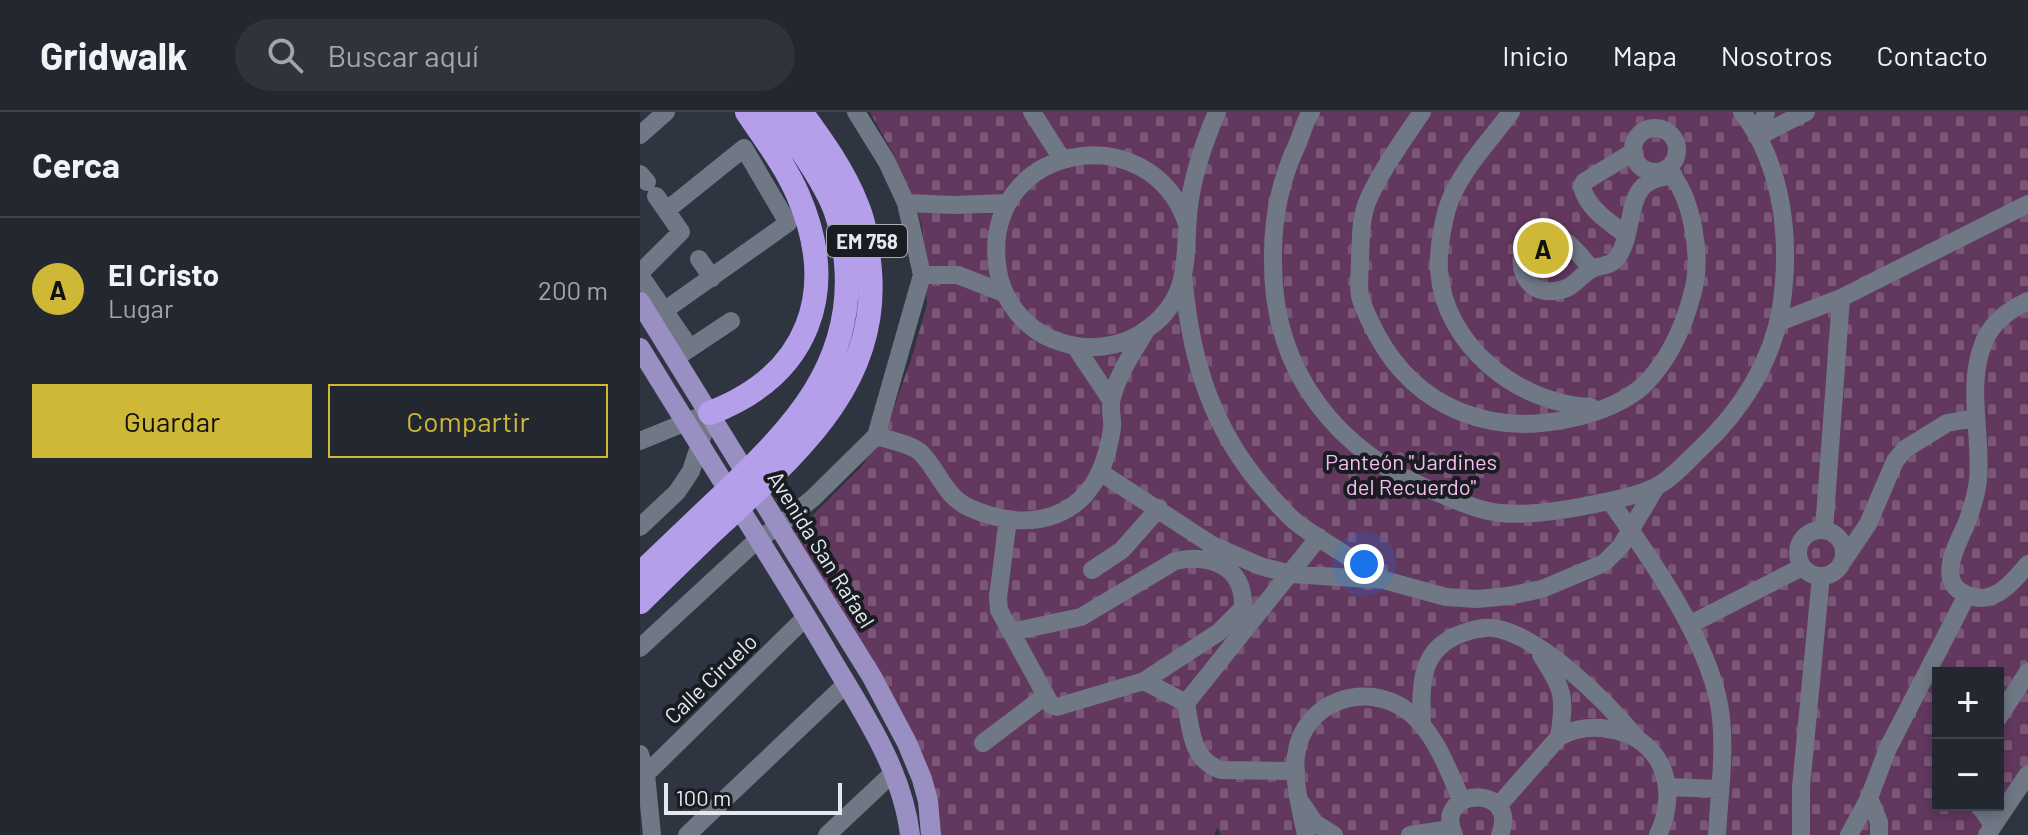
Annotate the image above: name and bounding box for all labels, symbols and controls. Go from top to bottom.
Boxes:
search box [235,19,795,91]
text: Gridwalk [40,32,187,78]
icon: search [263,33,307,77]
text: Buscar aquí [327,37,479,73]
text: Inicio [1502,38,1569,72]
text: Mapa [1613,38,1677,72]
text: Nosotros [1721,38,1833,72]
text: Contacto [1877,38,1988,72]
text: Cerca [32,144,120,185]
pin: A [1517,218,1569,278]
road number: EM 758 [827,225,907,257]
text: El Cristo [108,256,219,292]
text: A [49,274,67,305]
text: 200 m [538,274,608,305]
text: Lugar [108,292,173,323]
button: Guardar [32,384,312,458]
button: Compartir [328,384,608,458]
park label: Panteón "Jardines del Recuerdo" [1325,448,1497,499]
street label: Avenida San Rafael [763,466,881,632]
your location [1344,544,1384,584]
street label: Calle Ciruelo [658,628,762,728]
map controls [1932,667,2004,811]
button: + [1932,667,2004,739]
button: − [1932,739,2004,811]
scale bar [664,779,842,815]
text: 100 m [676,784,731,810]

